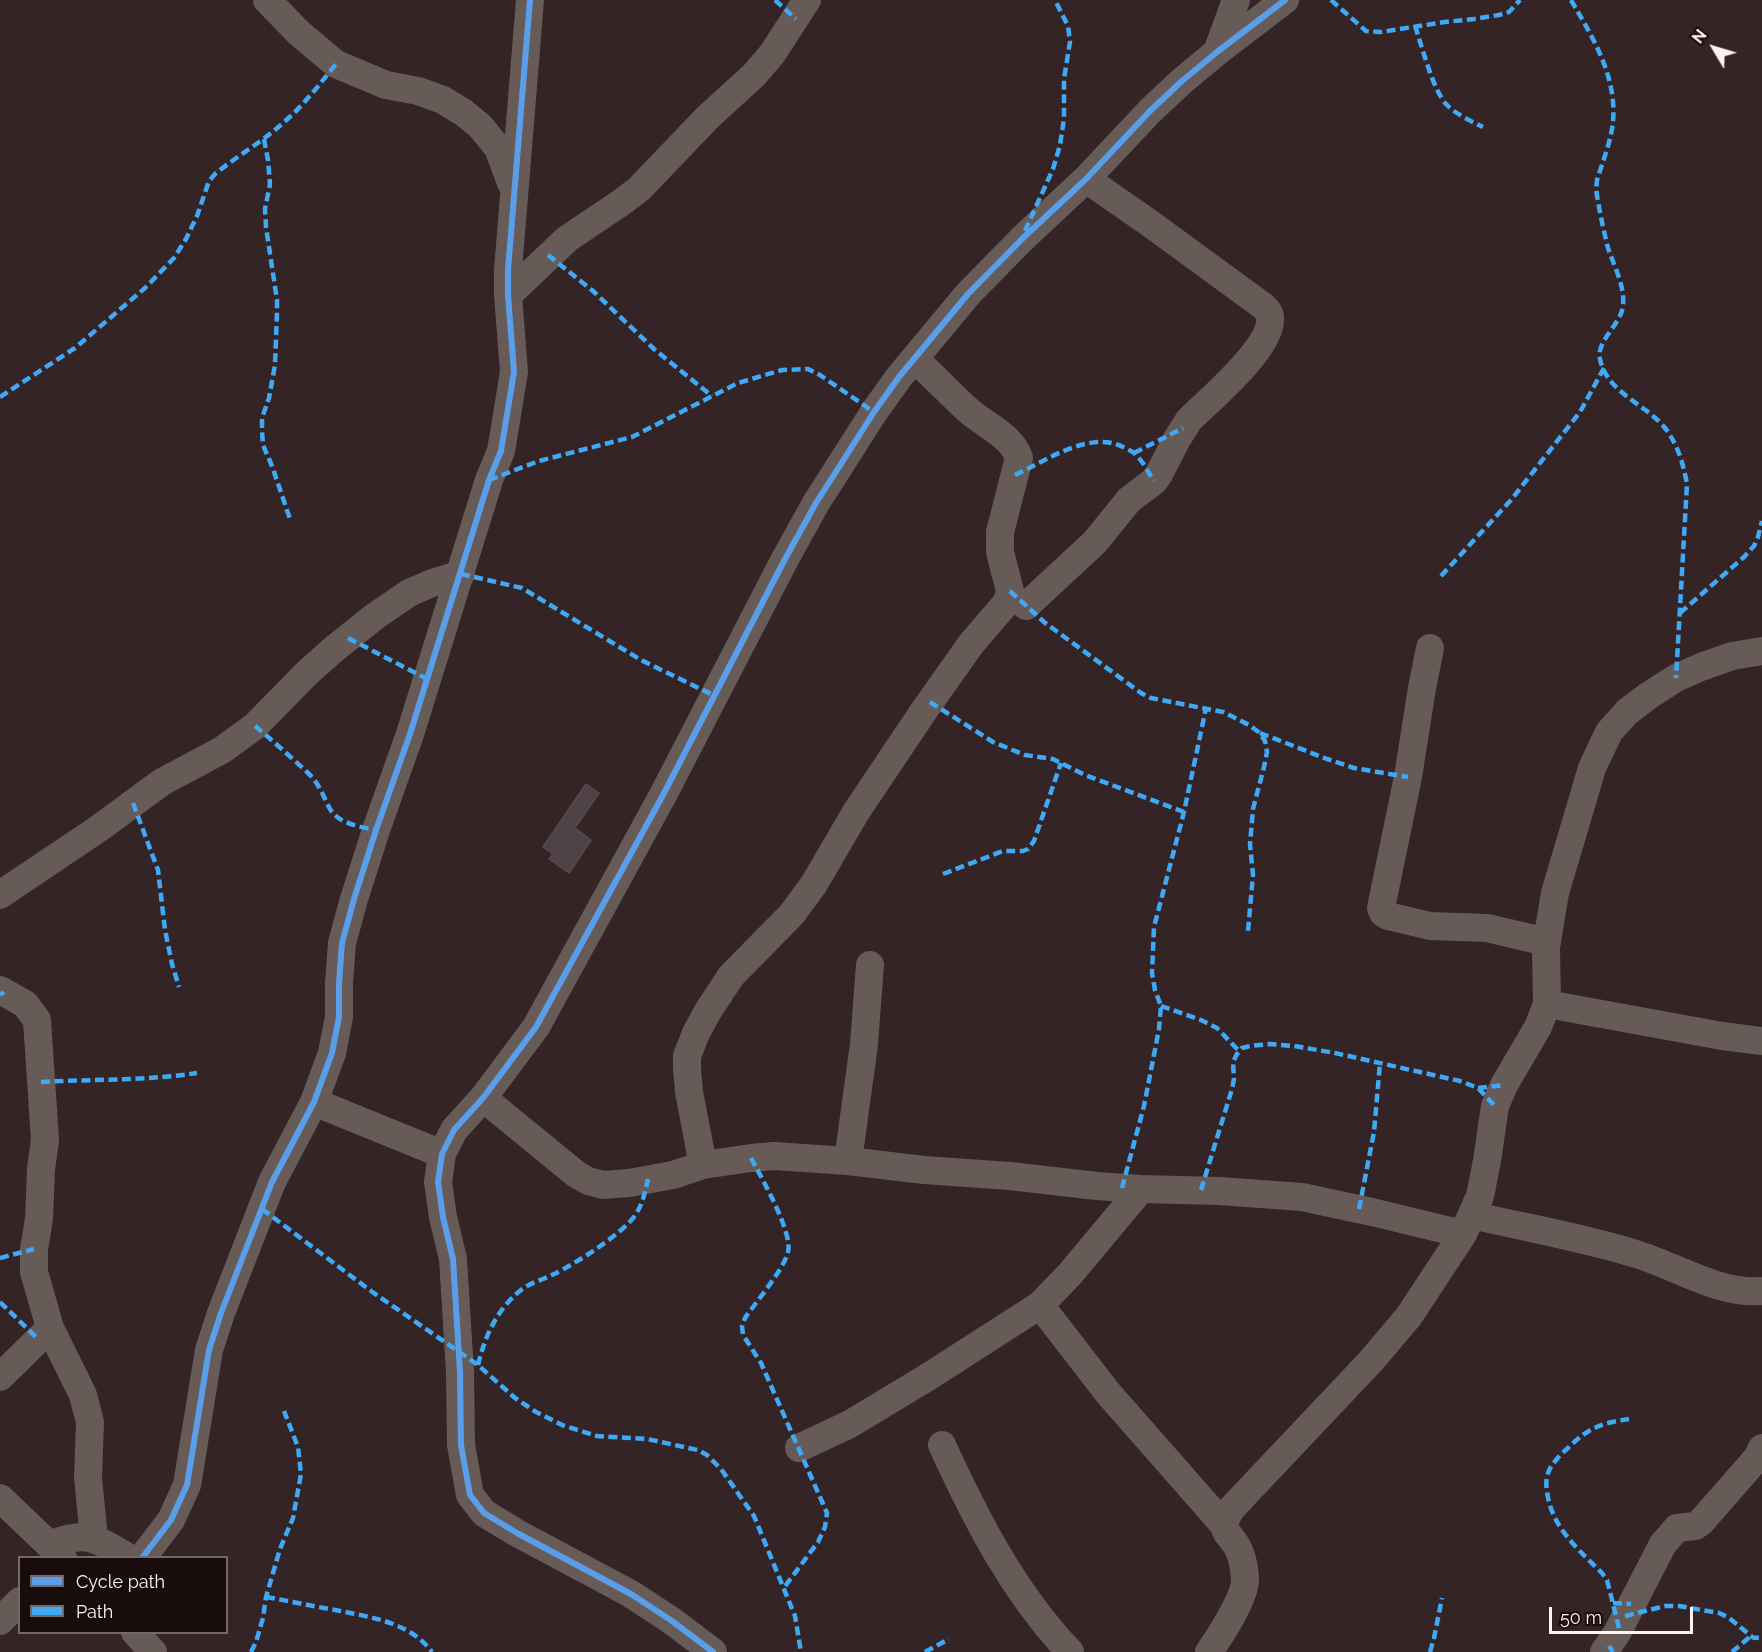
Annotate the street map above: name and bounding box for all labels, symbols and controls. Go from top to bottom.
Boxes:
north arrow [1684,18,1744,78]
text: N [1688,26,1711,47]
legend [18,1556,228,1634]
text: Cycle path [76,1571,165,1592]
scale bar [1552,1595,1696,1633]
text: Path [76,1601,113,1622]
text: 50 m [1560,1607,1602,1628]

